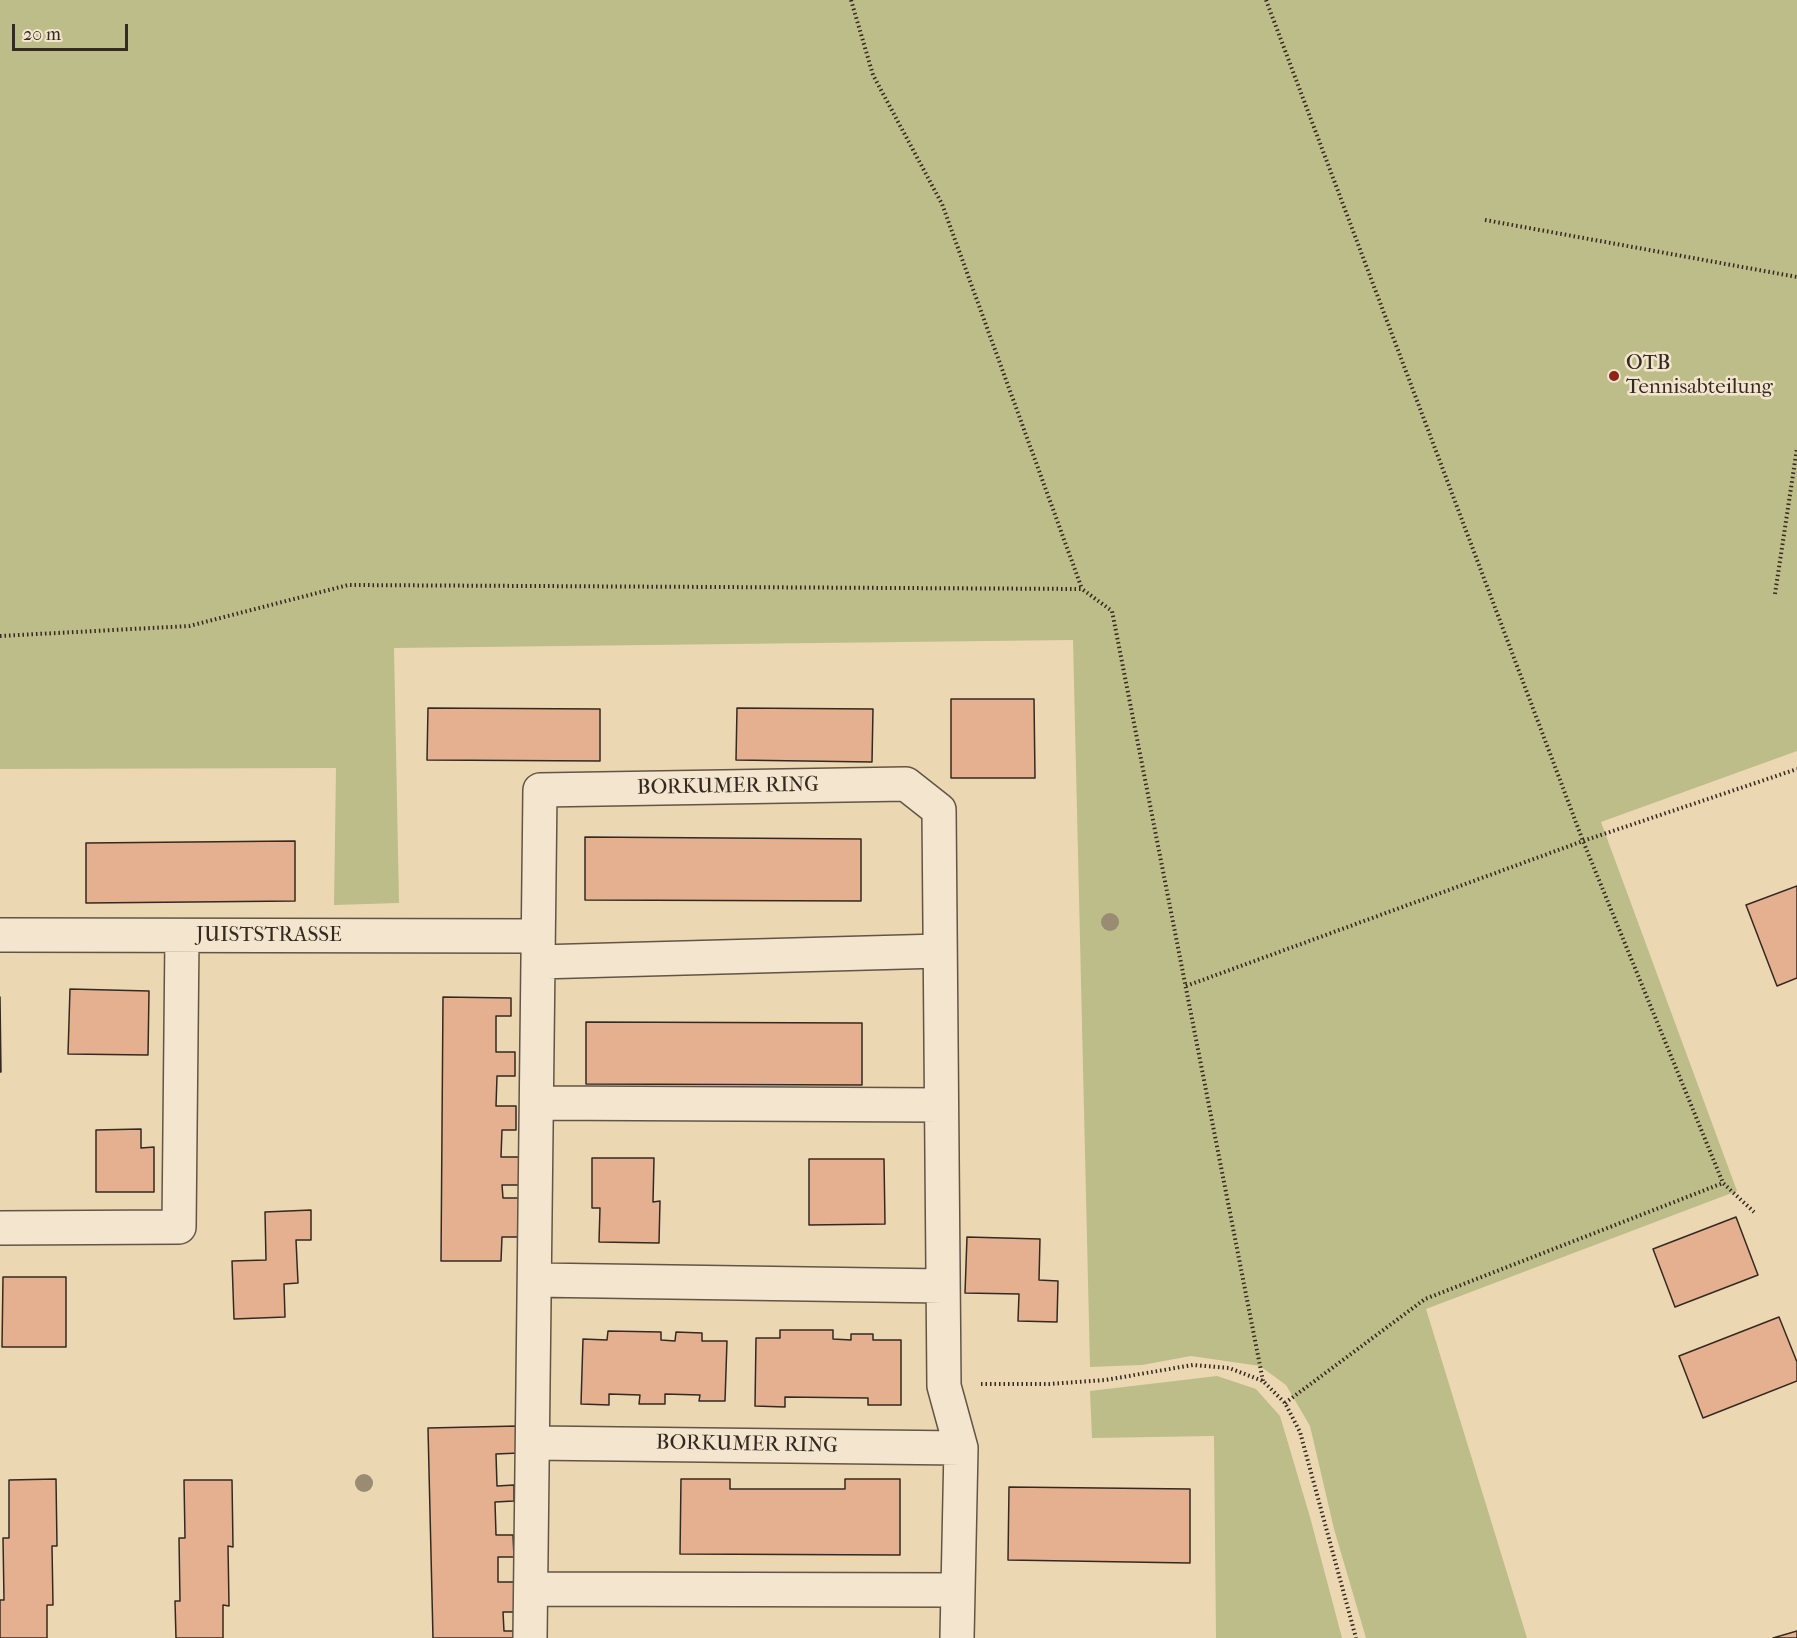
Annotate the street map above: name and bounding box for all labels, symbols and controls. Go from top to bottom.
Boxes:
scale bar [15,12,130,50]
text: 20 m [23,24,61,45]
place label: OTB Tennisabteilung [1626,351,1773,401]
marker: OTB Tennisabteilung [1607,369,1621,383]
street label: BORKUMER RING [637,773,819,801]
street label: JUISTSTRASSE [196,923,342,949]
street label: BORKUMER RING [656,1431,838,1459]

